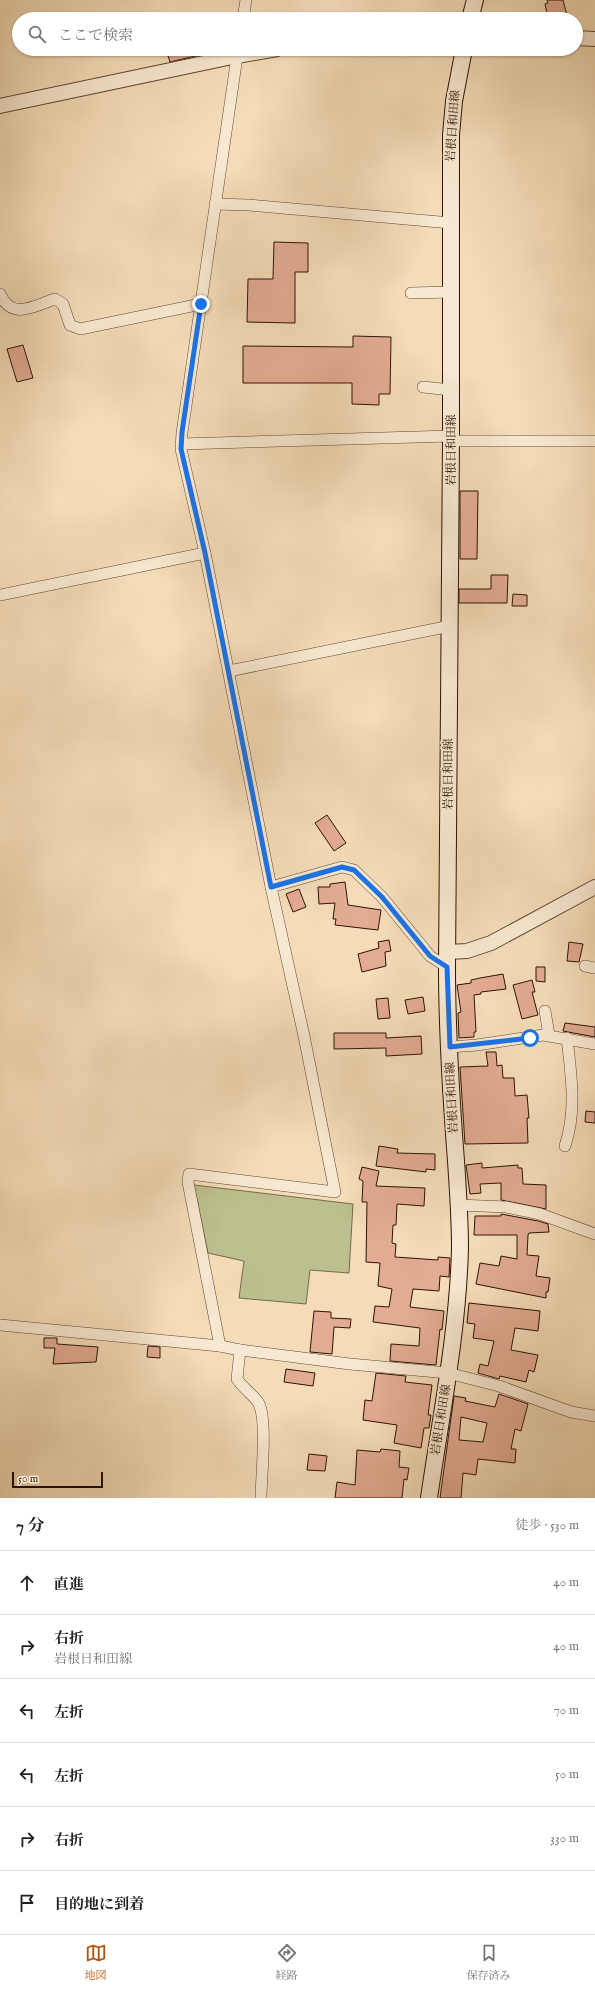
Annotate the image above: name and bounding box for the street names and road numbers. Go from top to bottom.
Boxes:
street label: 岩根日和田線 [443,90,463,162]
street label: 岩根日和田線 [444,414,459,486]
street label: 岩根日和田線 [441,738,456,810]
street label: 岩根日和田線 [443,1062,461,1134]
street label: 岩根日和田線 [428,1383,454,1457]

